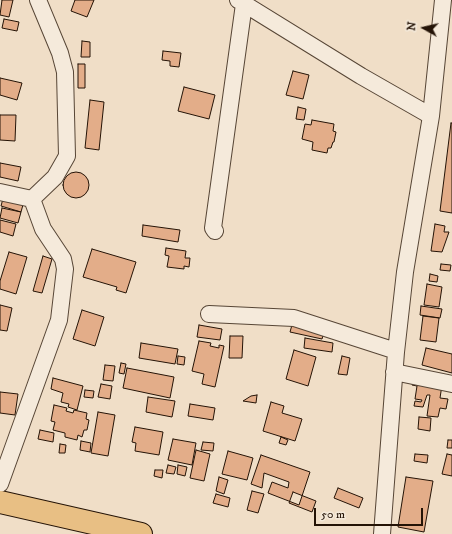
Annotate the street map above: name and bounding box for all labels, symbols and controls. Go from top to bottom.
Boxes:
north arrow [404,8,444,48]
text: N [405,21,420,32]
scale bar [316,500,425,526]
text: 50 m [321,507,345,522]

